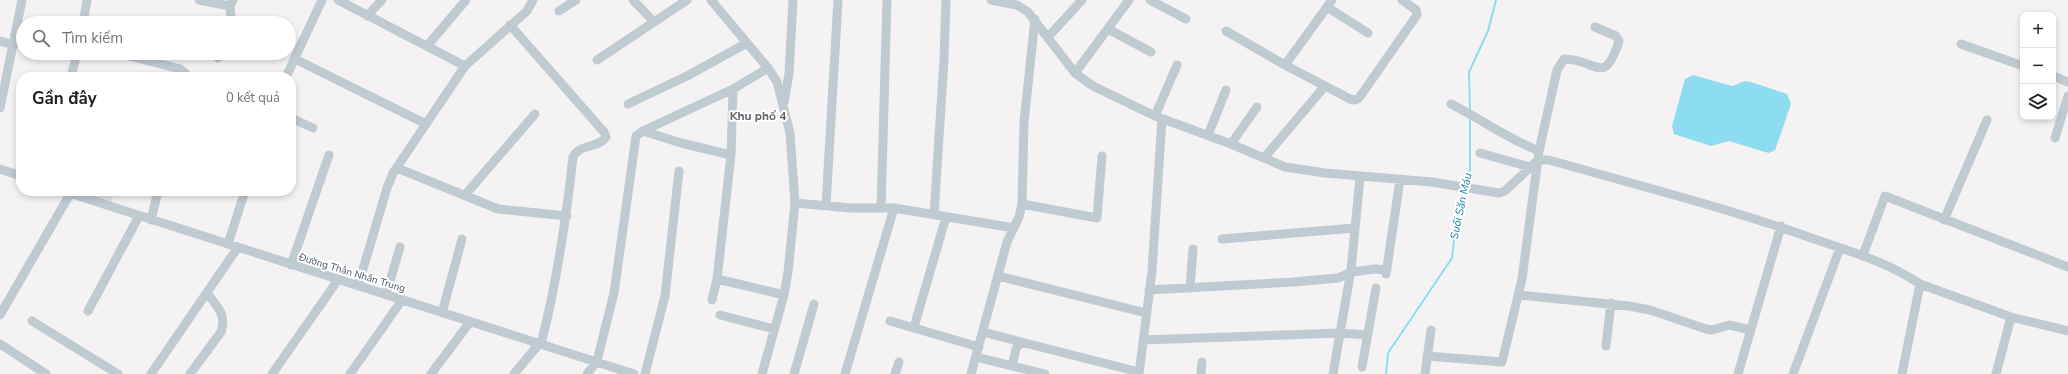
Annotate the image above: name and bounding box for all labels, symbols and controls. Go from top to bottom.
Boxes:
map controls [2020,12,2056,120]
button: + [2020,12,2056,48]
search box [16,16,296,60]
icon: search [30,27,52,49]
text: Tìm kiếm [62,28,123,48]
button: − [2020,48,2056,84]
button: layers [2020,84,2056,120]
text: Gần đây [32,87,97,110]
text: 0 kết quả [226,89,280,107]
district label: Khu phố 4 [730,108,786,124]
water label: Suối Săn Máu [1447,171,1475,241]
street label: Đường Thân Nhân Trung [296,250,407,296]

